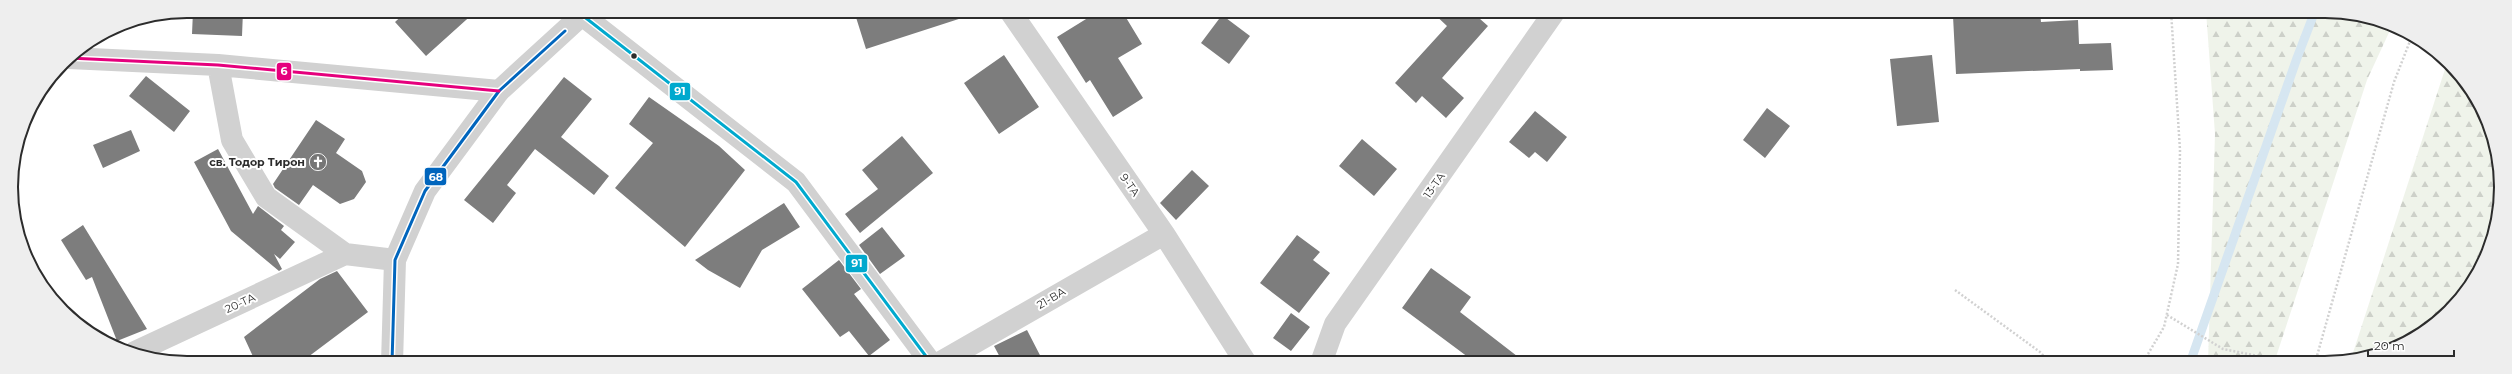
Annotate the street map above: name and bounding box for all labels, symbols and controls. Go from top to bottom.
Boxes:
unlabelled marker [629,51,639,61]
line badge: 6 [276,62,292,81]
text: 6 [280,64,288,78]
line badge: 91 [669,82,691,101]
text: 91 [674,84,686,98]
church icon: св. Тодор Тирон [308,152,328,172]
place label: св. Тодор Тирон [209,155,305,169]
line badge: 68 [424,167,447,186]
street label: 13-ТА [1420,169,1448,201]
text: 68 [429,170,443,184]
street label: 9-ТА [1117,171,1143,200]
line badge: 91 [845,254,868,273]
text: 91 [851,256,863,270]
street label: 21-ВА [1034,284,1069,312]
street label: 20-ТА [223,290,258,316]
scale bar [2368,332,2454,358]
text: 20 m [2374,338,2405,353]

